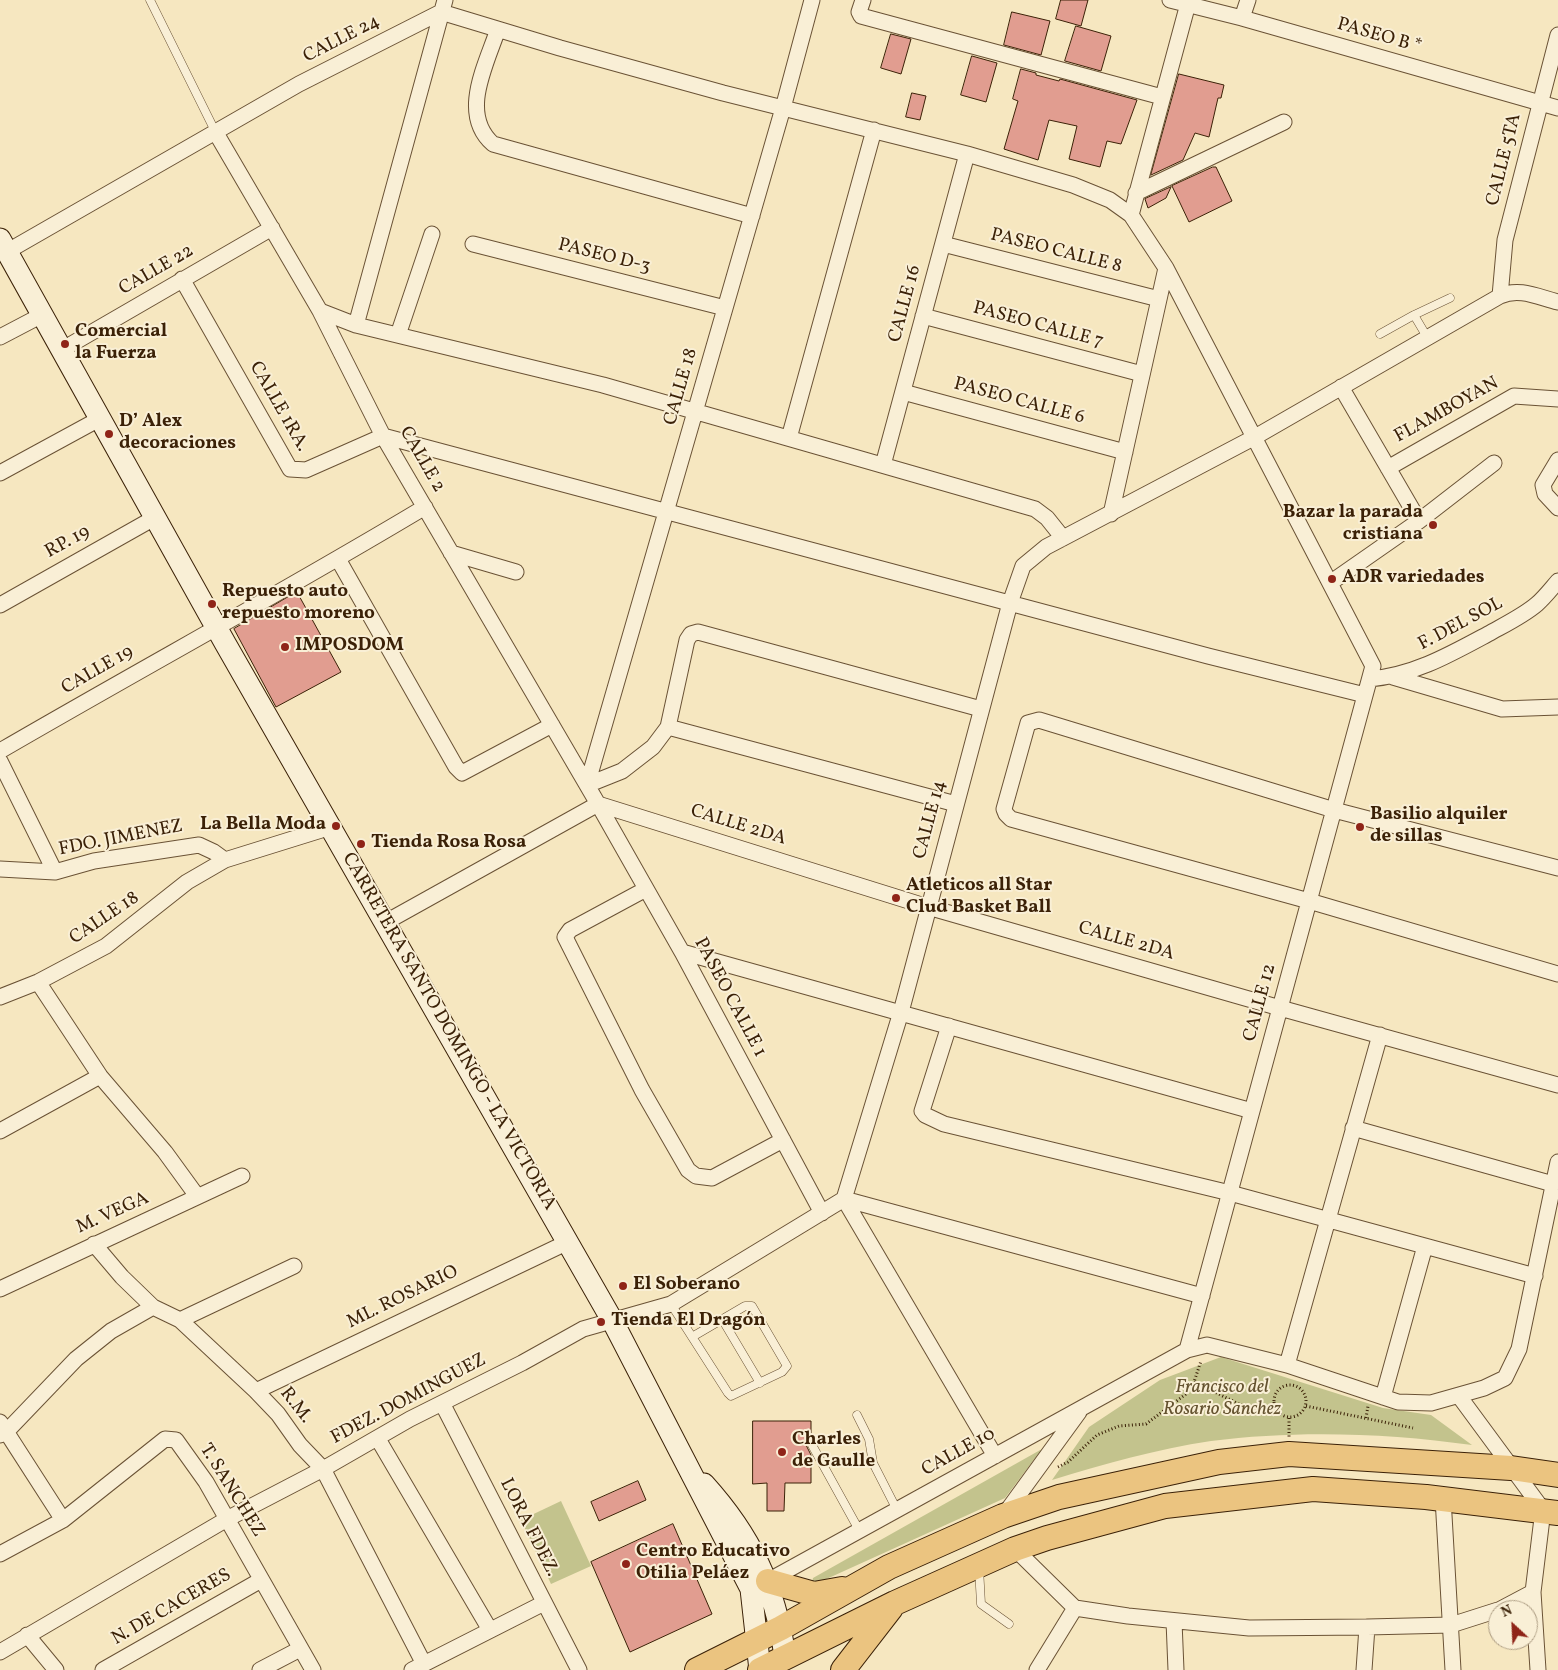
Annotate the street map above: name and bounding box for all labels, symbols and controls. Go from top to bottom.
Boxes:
street label: CALLE 24 [300,11,384,69]
street label: PASEO B * [1334,14,1424,60]
street label: CALLE 5TA [1483,112,1527,208]
street label: PASEO CALLE 8 [988,225,1124,279]
street label: PASEO D-3 [555,234,653,280]
street label: CALLE 22 [116,241,198,301]
street label: CALLE 16 [885,263,927,345]
street label: PASEO CALLE 7 [970,298,1106,354]
place label: Comercial la Fuerza [75,322,167,366]
marker: Comercial la Fuerza [59,338,71,350]
street label: CALLE 18 [660,346,704,428]
street label: CALLE 1RA. [243,358,313,456]
street label: FLAMBOYAN [1391,373,1503,449]
street label: PASEO CALLE 6 [951,374,1087,430]
place label: D’ Alex decoraciones [119,412,236,456]
street label: CALLE 2 [393,423,449,497]
marker: D’ Alex decoraciones [103,428,115,440]
place label: Bazar la parada cristiana [1283,503,1423,547]
marker: Bazar la parada cristiana [1427,519,1439,531]
street label: RP. 19 [42,521,94,565]
place label: ADR variedades [1342,568,1485,590]
marker: ADR variedades [1326,573,1338,585]
place label: Repuesto auto repuesto moreno [222,582,375,626]
street label: F. DEL SOL [1415,593,1507,657]
marker: Repuesto auto repuesto moreno [206,598,218,610]
place label: IMPOSDOM [295,636,404,658]
street label: CALLE 19 [58,641,138,701]
marker: IMPOSDOM [279,641,291,653]
street label: CALLE 14 [910,778,952,862]
street label: CALLE 2DA [687,801,789,851]
place label: Basilio alquiler de sillas [1370,805,1508,849]
place label: La Bella Moda [200,815,326,837]
street label: FDO. JIMENEZ [57,816,185,862]
marker: La Bella Moda [330,820,342,832]
marker: Basilio alquiler de sillas [1354,821,1366,833]
place label: Tienda Rosa Rosa [371,833,526,855]
marker: Tienda Rosa Rosa [355,838,367,850]
street label: CARRETERA SANTO DOMINGO - LA VICTORIA [336,849,560,1215]
place label: Atleticos all Star Clud Basket Ball [906,876,1052,920]
street label: CALLE 18 [66,887,144,951]
marker: Atleticos all Star Clud Basket Ball [890,892,902,904]
street label: CALLE 2DA [1075,917,1177,967]
street label: PASEO CALLE 1 [688,934,770,1062]
street label: CALLE 12 [1240,962,1282,1044]
street label: M. VEGA [73,1188,153,1240]
street label: ML. ROSARIO [344,1261,462,1335]
place label: El Soberano [633,1275,740,1297]
marker: El Soberano [617,1280,629,1292]
place label: Tienda El Dragón [611,1311,766,1333]
marker: Tienda El Dragón [595,1316,607,1328]
street label: FDEZ. DOMINGUEZ [327,1349,491,1451]
park label: Francisco del Rosario Sanchez [1163,1378,1281,1422]
street label: R.M. [274,1383,316,1429]
street label: CALLE 10 [918,1423,1000,1483]
place label: Charles de Gaulle [792,1430,875,1474]
street label: T. SANCHEZ [193,1440,269,1542]
marker: Charles de Gaulle [776,1446,788,1458]
street label: LORA FDEZ. [494,1475,562,1581]
place label: Centro Educativo Otilia Peláez [636,1542,790,1586]
marker: Centro Educativo Otilia Peláez [620,1558,632,1570]
street label: N. DE CACERES [108,1565,236,1651]
north arrow [1488,1600,1538,1650]
text: N [1498,1601,1515,1623]

